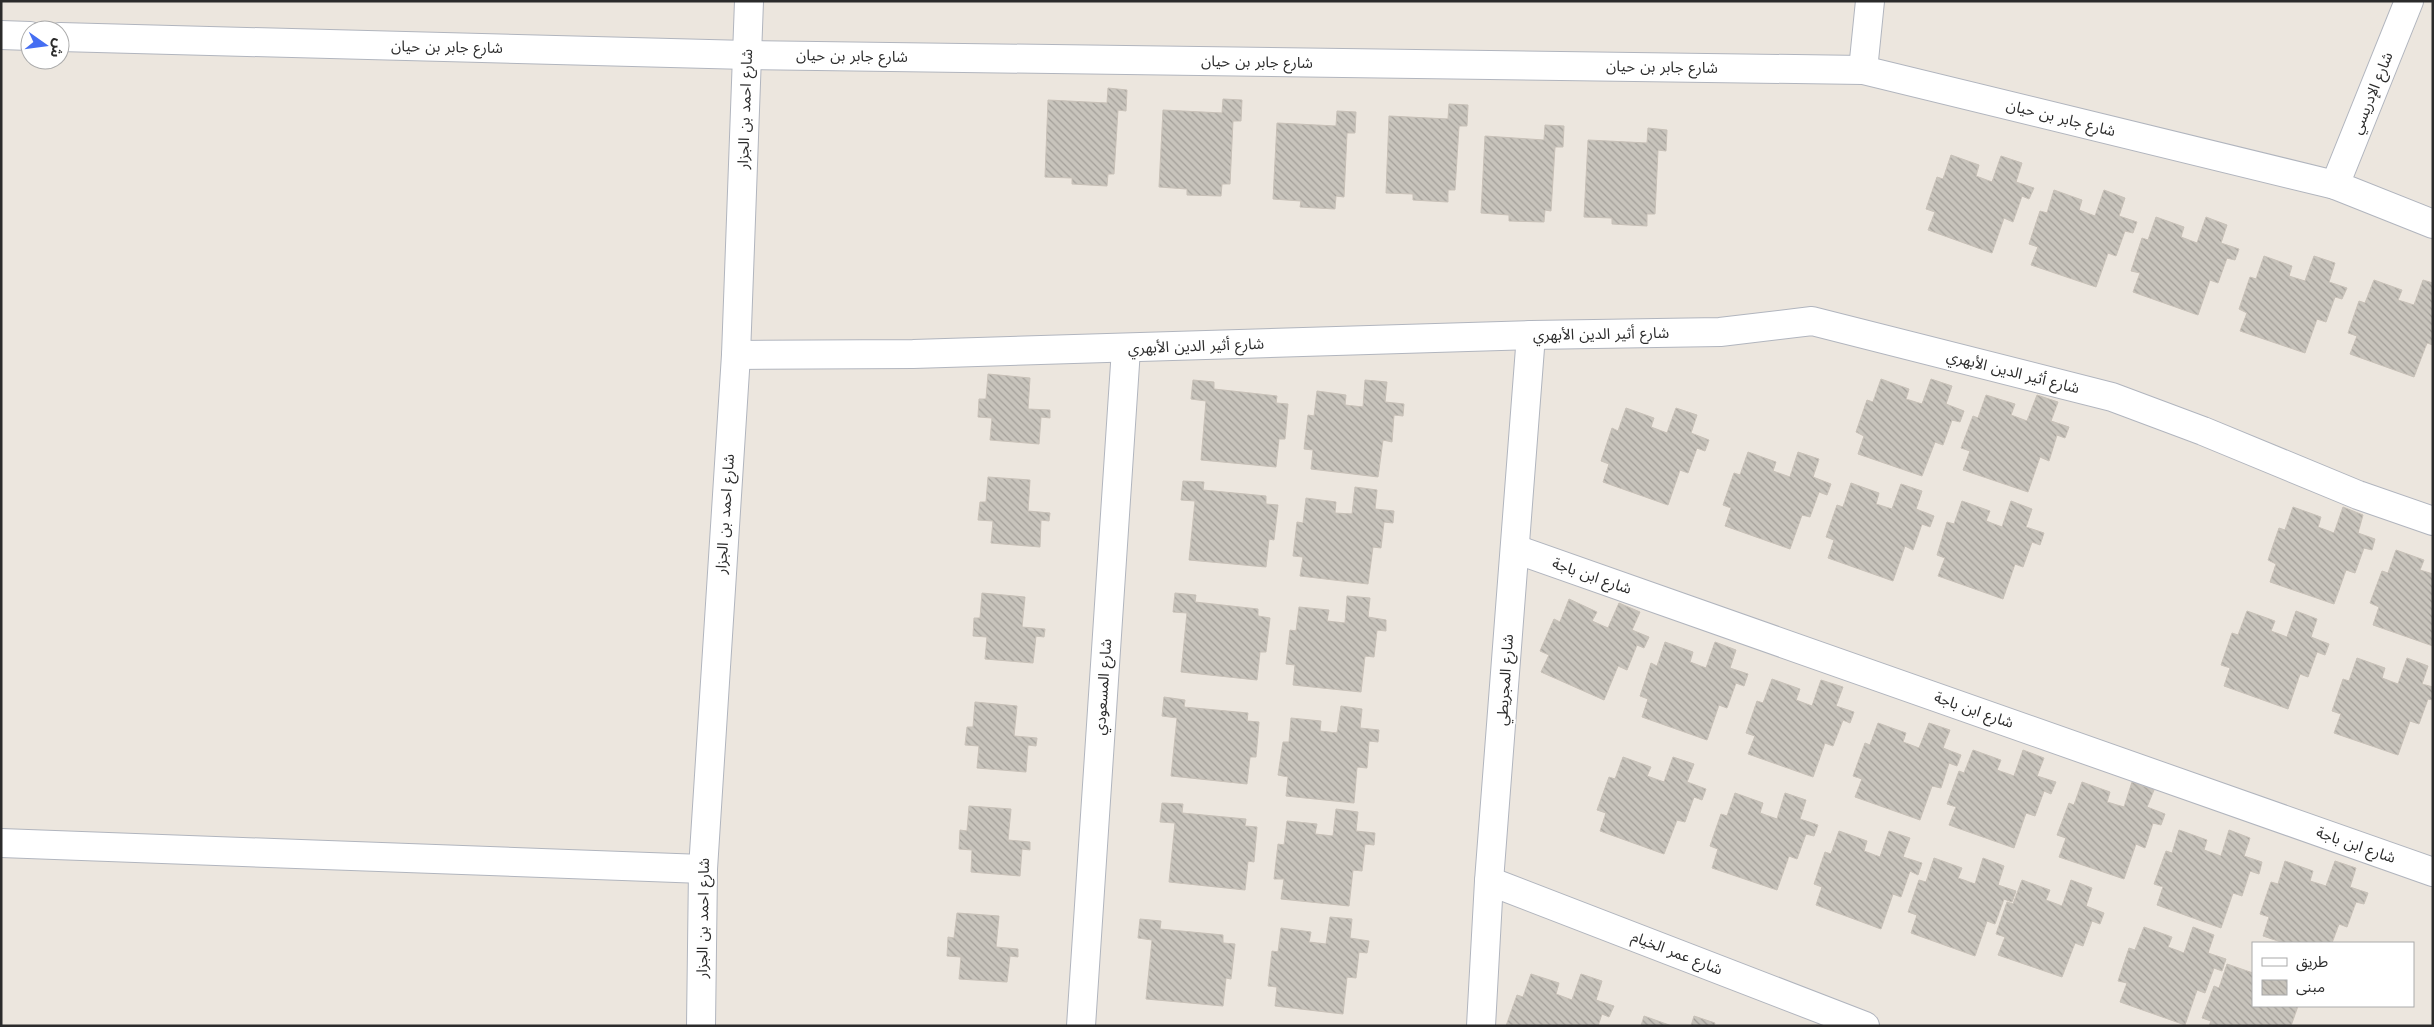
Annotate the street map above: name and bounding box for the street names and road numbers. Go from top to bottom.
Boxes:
street label: شارع جابر بن حيان [391,37,503,60]
street label: شارع جابر بن حيان [796,46,908,69]
street label: شارع احمد بن الجزار [734,48,759,171]
street label: شارع الإدريسي [2347,49,2400,138]
street label: شارع جابر بن حيان [1201,52,1313,75]
street label: شارع جابر بن حيان [1606,57,1718,80]
street label: شارع جابر بن حيان [2004,96,2118,143]
street label: شارع أثير الدين الأبهري [1533,324,1670,347]
street label: شارع أثير الدين الأبهري [1128,335,1265,360]
street label: شارع أثير الدين الأبهري [1944,347,2082,400]
street label: شارع احمد بن الجزار [712,453,741,576]
street label: شارع ابن باجة [1549,554,1634,601]
street label: شارع المجريطي [1493,633,1520,727]
street label: شارع المسعودي [1091,638,1118,736]
street label: شارع ابن باجة [1931,688,2016,735]
street label: شارع ابن باجة [2313,823,2398,870]
street label: شارع احمد بن الجزار [693,857,716,979]
street label: شارع عمر الخيام [1628,927,1725,981]

